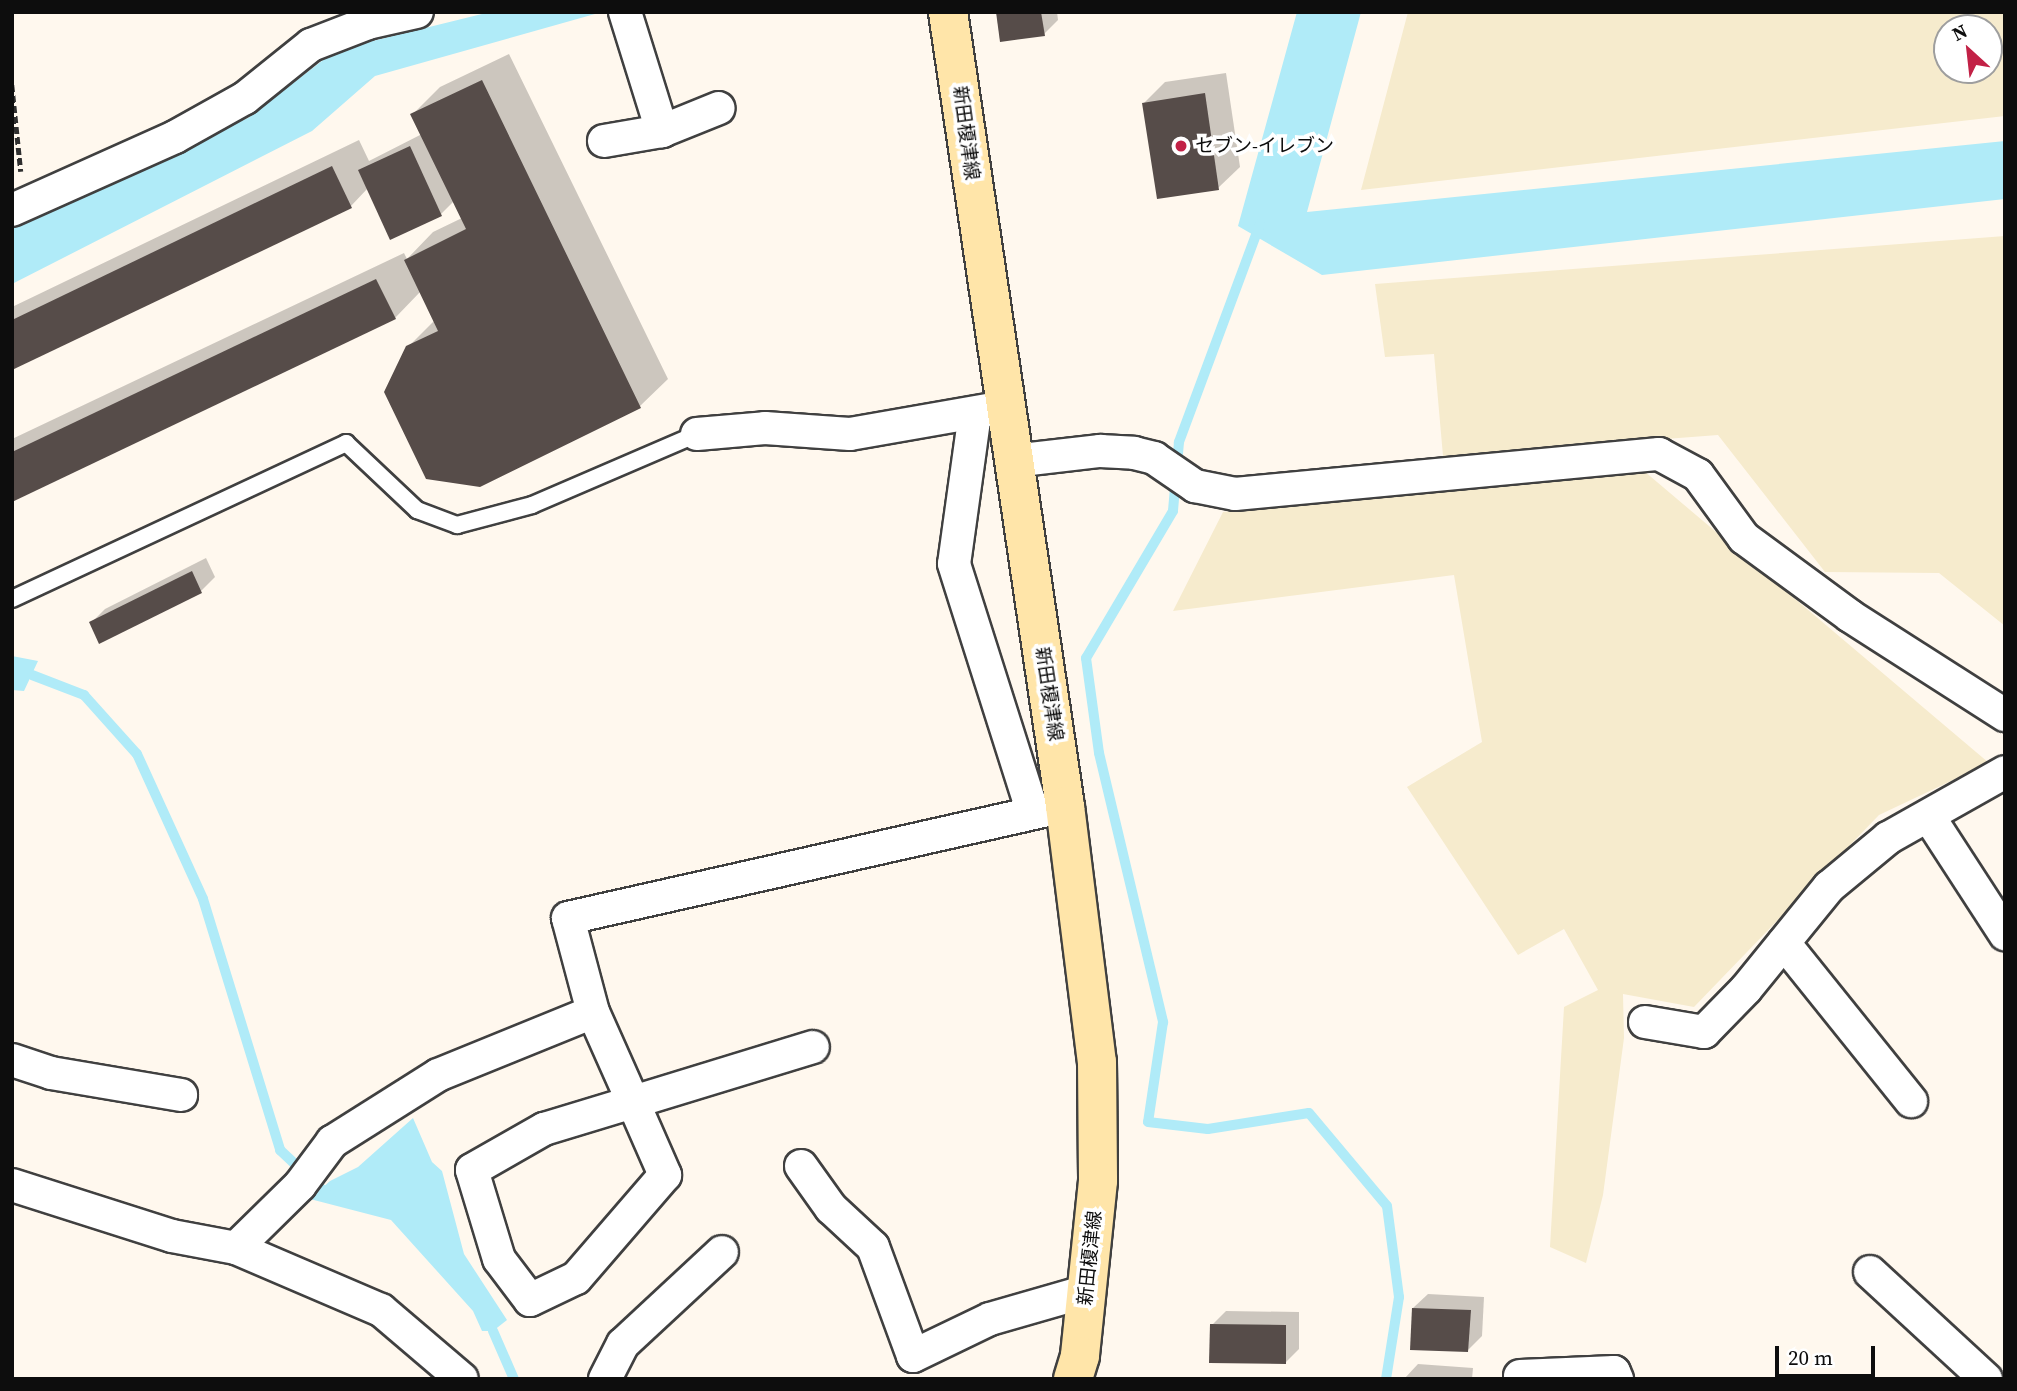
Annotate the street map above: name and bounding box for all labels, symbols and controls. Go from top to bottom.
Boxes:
north arrow [1933,14,2003,84]
text: N [1947,17,1971,47]
street label: 新田榎津線 [948,84,984,182]
place label: セブン-イレブン [1195,135,1334,157]
marker: セブン-イレブン [1173,138,1189,154]
street label: 新田榎津線 [1030,645,1068,743]
street label: 新田榎津線 [1074,1210,1106,1306]
scale bar [1779,1332,1879,1376]
text: 20 m [1788,1343,1833,1372]

